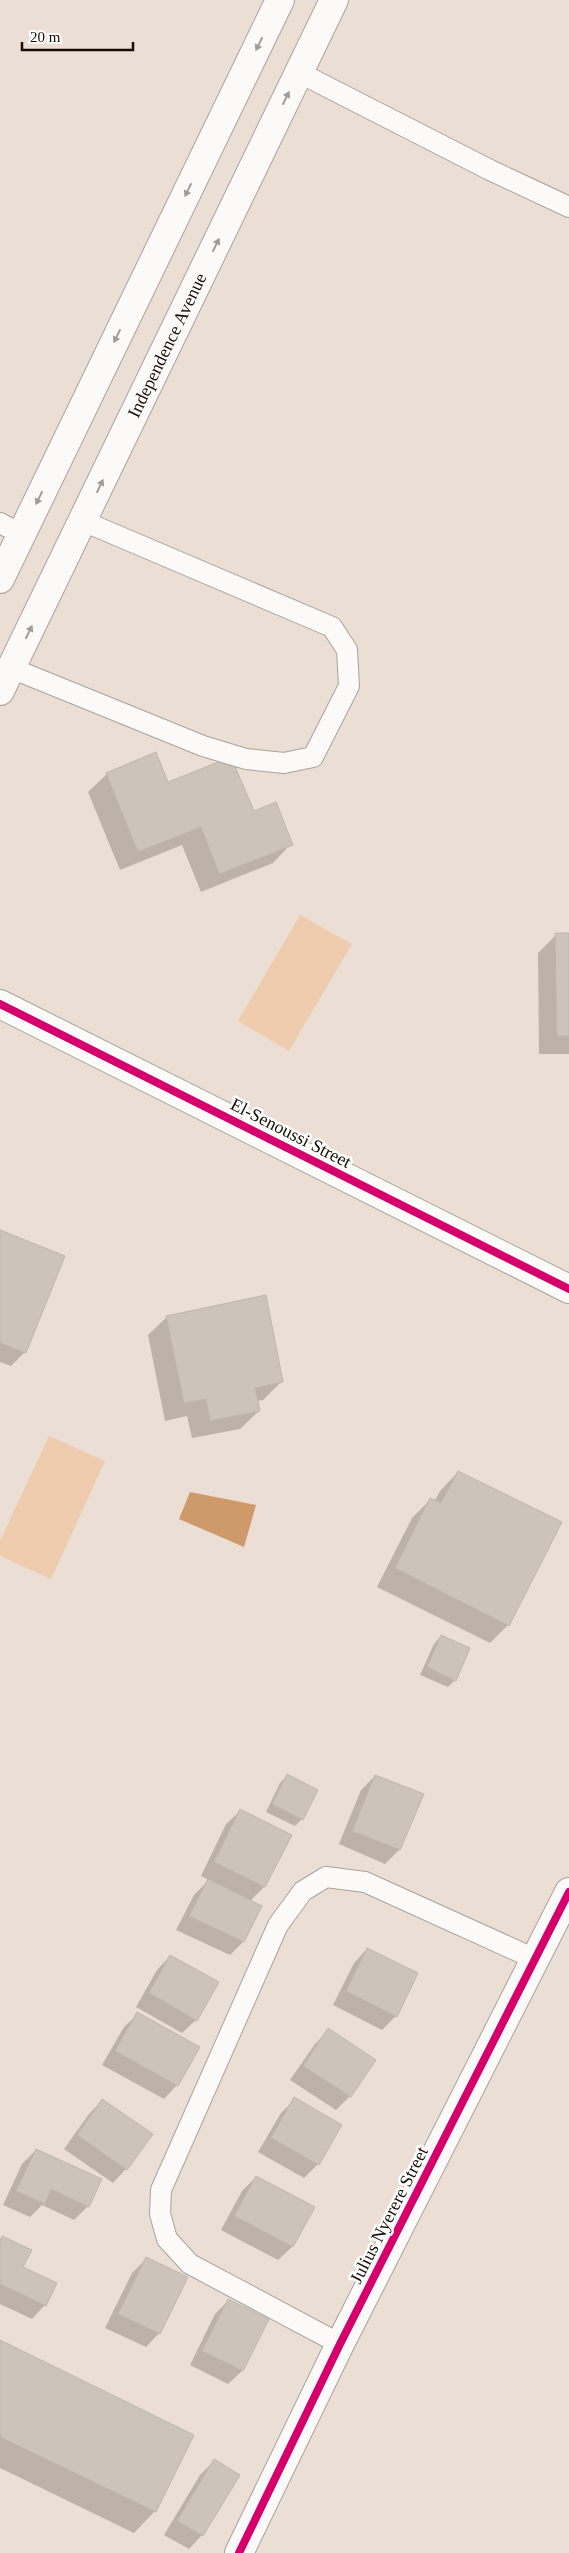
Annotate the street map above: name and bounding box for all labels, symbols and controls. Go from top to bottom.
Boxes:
scale bar [22,20,134,52]
text: 20 m [30,29,61,45]
one-way arrow [255,37,263,51]
one-way arrow [282,91,290,105]
one-way arrow [184,183,192,197]
one-way arrow [212,237,220,252]
street label: Independence Avenue [124,270,211,421]
one-way arrow [113,329,121,343]
one-way arrow [97,479,105,493]
one-way arrow [35,491,43,505]
one-way arrow [25,625,33,639]
street label: El-Senoussi Street [227,1094,355,1172]
street label: Julius Nyerere Street [346,2143,432,2287]

